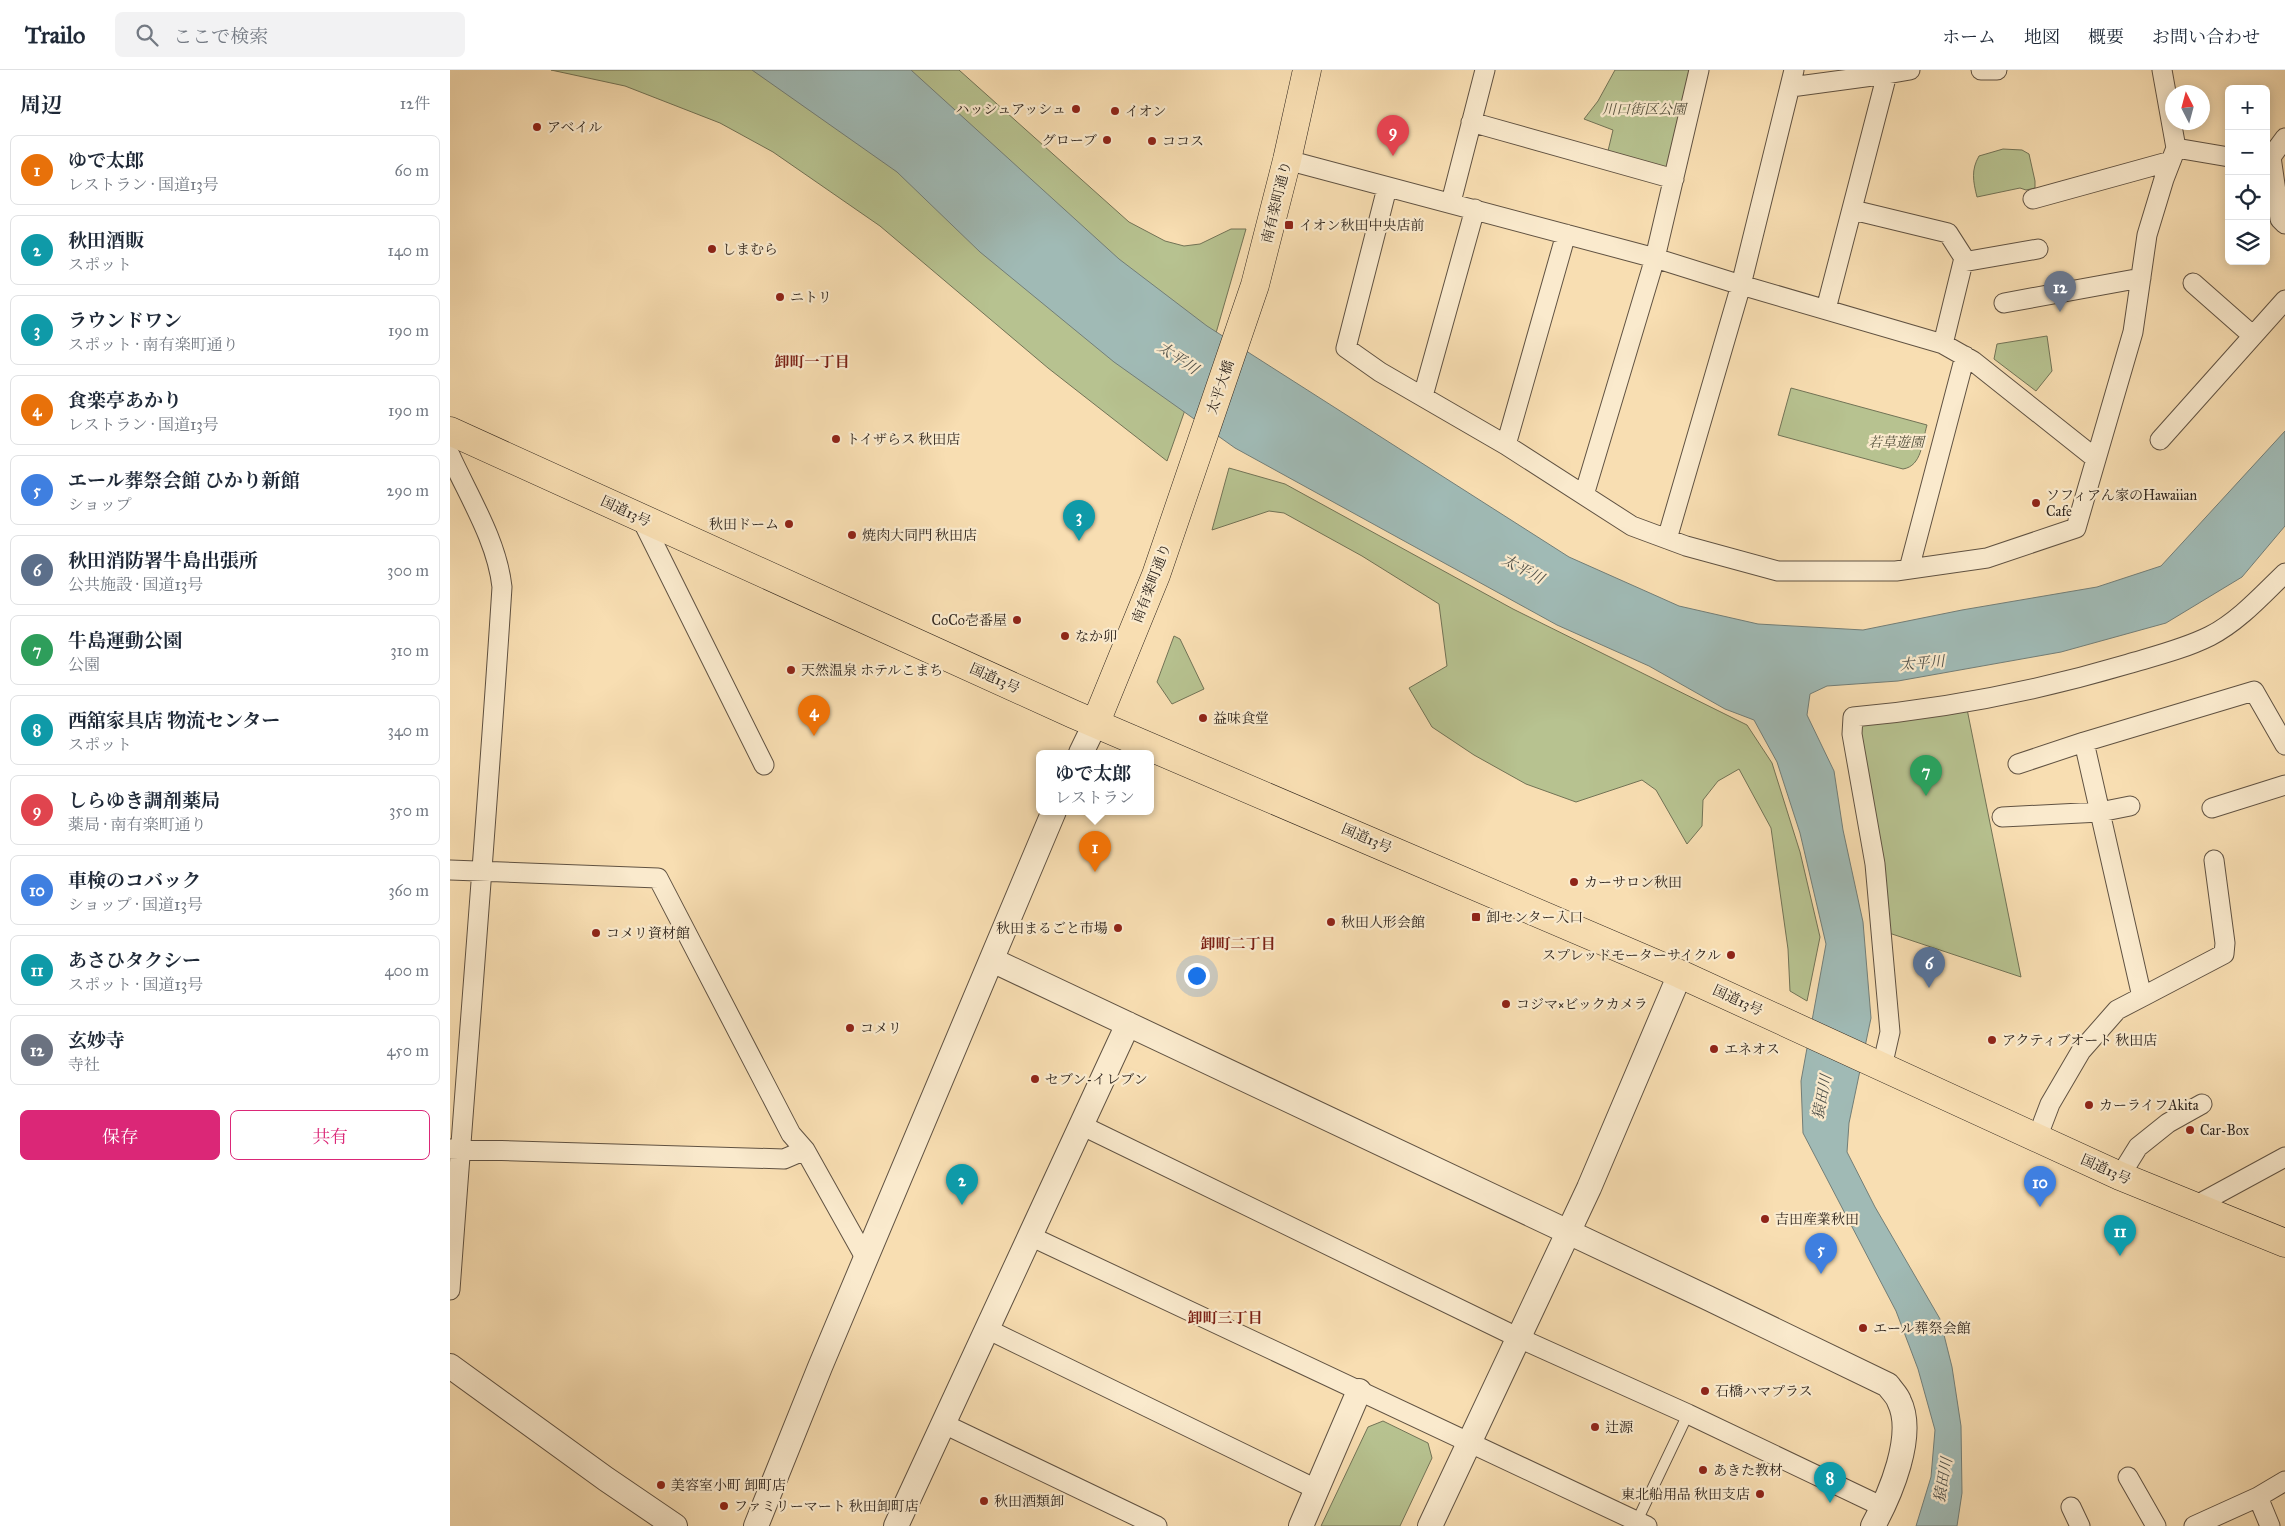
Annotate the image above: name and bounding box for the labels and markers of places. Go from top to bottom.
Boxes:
place label: ハッシュアッシュ [956,101,1066,118]
marker: ハッシュアッシュ [1070,103,1082,115]
place label: イオン [1125,103,1167,120]
marker: イオン [1109,105,1121,117]
pin: 9 [1377,115,1409,156]
place label: アベイル [547,119,602,136]
marker: アベイル [531,121,543,133]
place label: グローブ [1042,132,1097,149]
place label: ココス [1162,133,1204,150]
marker: グローブ [1101,134,1113,146]
marker: ココス [1146,135,1158,147]
place label: イオン秋田中央店前 [1299,217,1425,234]
marker: イオン秋田中央店前 [1283,219,1295,231]
place label: しまむら [722,241,778,258]
marker: しまむら [706,243,718,255]
pin: 12 [2044,271,2076,312]
place label: ニトリ [790,289,832,306]
marker: ニトリ [774,291,786,303]
place label: トイザらス 秋田店 [846,431,960,448]
marker: トイザらス 秋田店 [830,433,842,445]
place label: ソフィアん家のHawaiian Cafe [2046,487,2197,520]
marker: ソフィアん家のHawaiian Cafe [2030,497,2042,509]
pin: 3 [1063,500,1095,541]
place label: 秋田ドーム [709,516,779,533]
marker: 秋田ドーム [783,518,795,530]
place label: 焼肉大同門 秋田店 [862,527,977,544]
marker: 焼肉大同門 秋田店 [846,529,858,541]
place label: CoCo壱番屋 [932,612,1007,629]
marker: CoCo壱番屋 [1011,614,1023,626]
place label: なか卯 [1075,628,1117,645]
marker: なか卯 [1059,630,1071,642]
place label: 天然温泉 ホテルこまち [801,662,943,679]
marker: 天然温泉 ホテルこまち [785,664,797,676]
pin: 4 [798,695,830,736]
place label: 益味食堂 [1213,710,1269,727]
marker: 益味食堂 [1197,712,1209,724]
pin: 7 [1910,755,1942,796]
pin: 1 [1079,831,1111,872]
place label: カーサロン秋田 [1584,874,1682,891]
marker: カーサロン秋田 [1568,876,1580,888]
place label: 卸センター入口 [1486,909,1583,926]
marker: 卸センター入口 [1470,911,1482,923]
place label: 秋田人形会館 [1341,914,1425,931]
marker: 秋田人形会館 [1325,916,1337,928]
place label: 秋田まるごと市場 [996,920,1108,937]
marker: 秋田まるごと市場 [1112,922,1124,934]
place label: コメリ資材館 [606,925,690,942]
marker: コメリ資材館 [590,927,602,939]
place label: スプレッドモーターサイクル [1542,947,1721,964]
pin: 6 [1913,947,1945,988]
marker: スプレッドモーターサイクル [1725,949,1737,961]
place label: コジマ×ビックカメラ [1516,996,1648,1013]
marker: コジマ×ビックカメラ [1500,998,1512,1010]
place label: コメリ [860,1020,902,1037]
marker: コメリ [844,1022,856,1034]
place label: アクティブオート 秋田店 [2002,1032,2157,1049]
marker: アクティブオート 秋田店 [1986,1034,1998,1046]
place label: エネオス [1724,1041,1780,1058]
marker: エネオス [1708,1043,1720,1055]
place label: セブン-イレブン [1045,1071,1148,1088]
marker: セブン-イレブン [1029,1073,1041,1085]
place label: カーライフAkita [2099,1097,2199,1114]
marker: カーライフAkita [2083,1099,2095,1111]
place label: Car-Box [2200,1122,2250,1139]
marker: Car-Box [2184,1124,2196,1136]
pin: 2 [946,1164,978,1205]
pin: 10 [2024,1166,2056,1207]
place label: 吉田産業秋田 [1775,1211,1859,1228]
marker: 吉田産業秋田 [1759,1213,1771,1225]
pin: 11 [2104,1215,2136,1256]
pin: 5 [1805,1233,1837,1274]
place label: エール葬祭会館 [1873,1320,1971,1337]
marker: エール葬祭会館 [1857,1322,1869,1334]
place label: 石橋ハマプラス [1715,1383,1813,1400]
marker: 石橋ハマプラス [1699,1385,1711,1397]
place label: 辻源 [1605,1419,1633,1436]
marker: 辻源 [1589,1421,1601,1433]
place label: あきた教材 [1713,1462,1783,1479]
pin: 8 [1814,1462,1846,1503]
marker: あきた教材 [1697,1464,1709,1476]
place label: 美容室小町 卸町店 [671,1477,786,1494]
marker: 美容室小町 卸町店 [655,1479,667,1491]
place label: 東北船用品 秋田支店 [1621,1486,1750,1503]
marker: 東北船用品 秋田支店 [1754,1488,1766,1500]
place label: 秋田酒類卸 [994,1493,1064,1510]
marker: 秋田酒類卸 [978,1495,990,1507]
place label: ファミリーマート 秋田卸町店 [734,1498,919,1515]
marker: ファミリーマート 秋田卸町店 [718,1500,730,1512]

